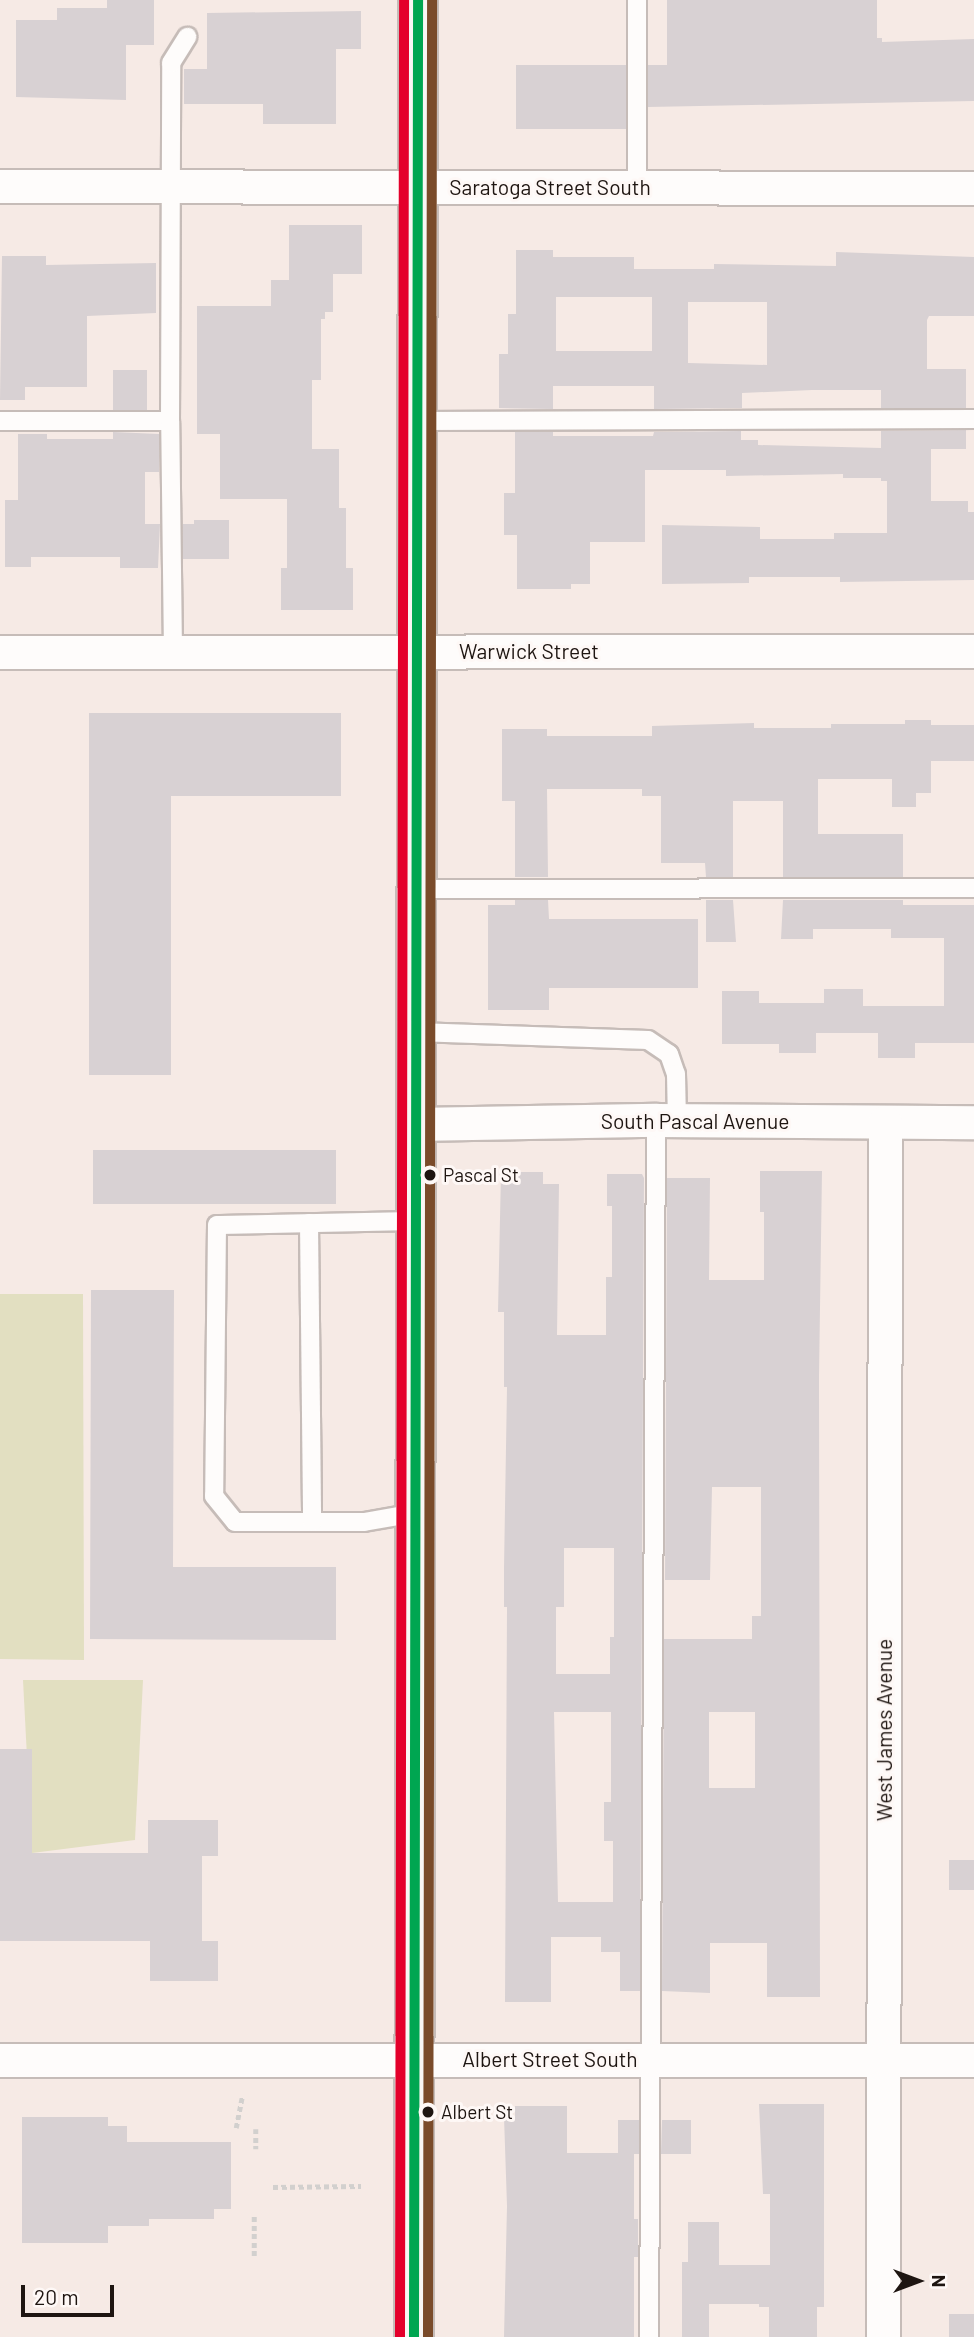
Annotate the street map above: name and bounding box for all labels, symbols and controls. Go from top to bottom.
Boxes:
street label: Saratoga Street South [449,174,651,200]
street label: Warwick Street [459,638,599,664]
street label: South Pascal Avenue [601,1108,789,1134]
place label: Pascal St [443,1164,519,1186]
marker: Pascal St [423,1168,437,1182]
street label: West James Avenue [871,1639,897,1821]
street label: Albert Street South [462,2046,638,2072]
place label: Albert St [441,2101,513,2123]
marker: Albert St [421,2105,435,2119]
north arrow [883,2246,953,2316]
scale bar [24,2270,117,2314]
text: N [928,2275,951,2287]
text: 20 m [34,2284,79,2309]

